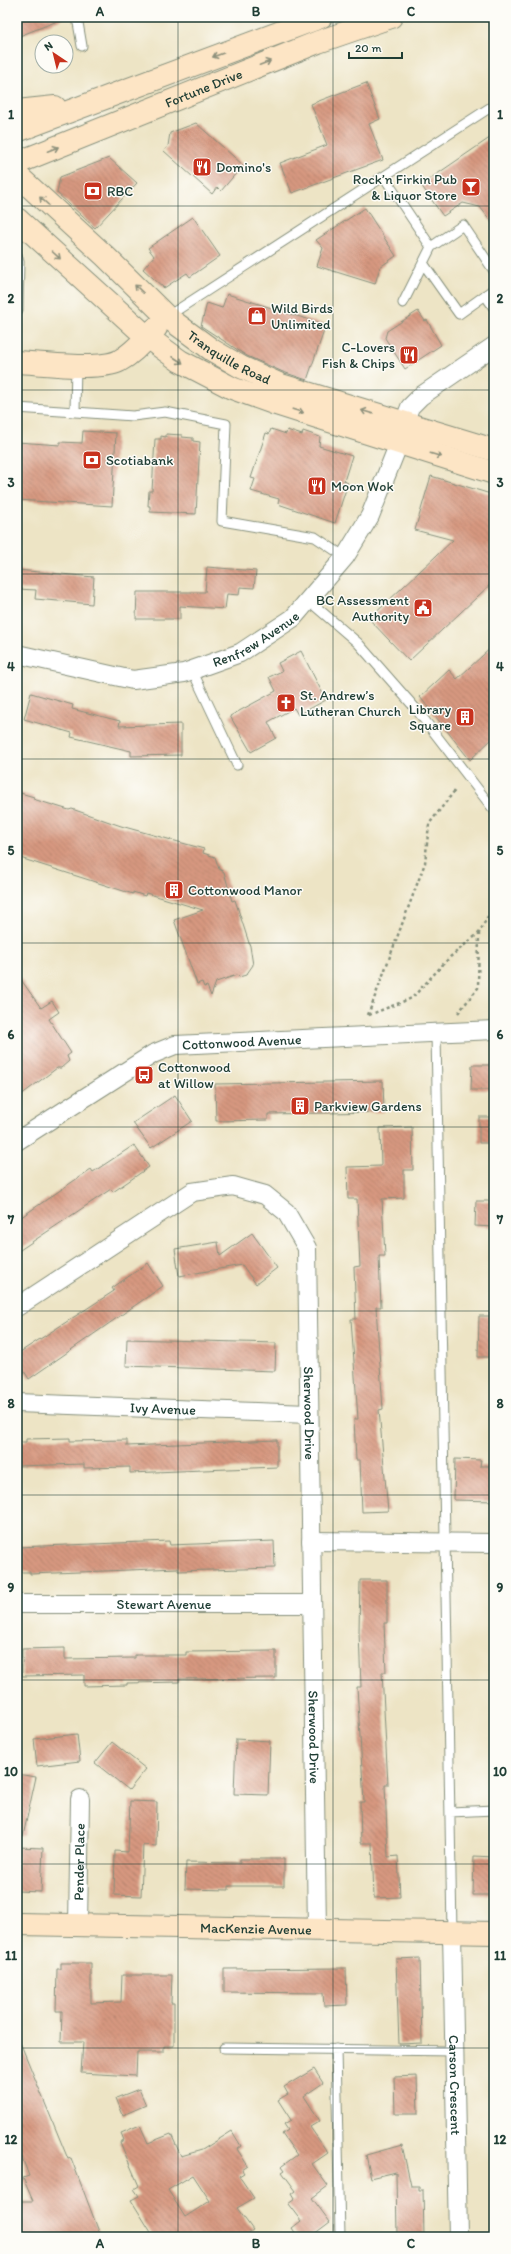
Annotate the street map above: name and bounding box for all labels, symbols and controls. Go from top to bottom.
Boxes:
text: A [95,4,105,19]
text: B [252,4,261,19]
text: C [407,4,416,19]
north arrow [34,34,74,74]
scale bar [349,34,402,60]
text: N [42,39,55,54]
text: 20 m [355,41,382,55]
one-way arrow [213,51,225,59]
one-way arrow [258,59,270,67]
street label: Fortune Drive [163,65,245,112]
text: 1 [8,107,14,122]
text: 1 [497,107,503,122]
one-way arrow [47,144,59,152]
restaurant icon: Domino's [191,156,213,178]
place label: Domino's [216,159,271,176]
place label: Rock’n Firkin Pub & Liquor Store [353,171,457,204]
bar icon: Rock’n Firkin Pub & Liquor Store [460,176,482,198]
bank icon: RBC [82,180,104,202]
place label: RBC [107,183,133,200]
one-way arrow [39,196,49,205]
one-way arrow [51,250,61,259]
one-way arrow [134,285,144,294]
text: 2 [8,291,15,306]
text: 2 [497,291,504,306]
place label: Wild Birds Unlimited [271,300,333,333]
shop icon: Wild Birds Unlimited [246,305,268,327]
street label: Tranquille Road [184,327,274,388]
place label: C-Lovers Fish & Chips [322,339,395,372]
restaurant icon: C-Lovers Fish & Chips [398,344,420,366]
one-way arrow [173,356,184,364]
one-way arrow [291,407,303,415]
one-way arrow [361,408,374,415]
bank icon: Scotiabank [81,449,103,471]
place label: Scotiabank [106,452,173,469]
one-way arrow [429,452,442,459]
text: 3 [7,475,15,490]
restaurant icon: Moon Wok [306,475,328,497]
text: 3 [496,475,504,490]
place label: Moon Wok [331,478,394,495]
place label: BC Assessment Authority [316,592,409,625]
public building icon: BC Assessment Authority [412,597,434,619]
street label: Renfrew Avenue [210,608,304,671]
text: 4 [7,659,15,674]
text: 4 [496,659,504,674]
place label: St. Andrew’s Lutheran Church [300,687,401,720]
church icon: St. Andrew’s Lutheran Church [275,692,297,714]
place label: Library Square [409,701,451,734]
building icon: Library Square [454,706,476,728]
text: 5 [8,843,15,858]
text: 5 [497,843,504,858]
building icon: Cottonwood Manor [163,879,185,901]
place label: Cottonwood Manor [188,882,303,899]
text: 6 [8,1027,15,1042]
text: 6 [497,1027,504,1042]
street label: Cottonwood Avenue [182,1031,302,1054]
place label: Cottonwood at Willow [158,1059,231,1092]
bus stop icon: Cottonwood at Willow [133,1064,155,1086]
building icon: Parkview Gardens [289,1095,311,1117]
place label: Parkview Gardens [314,1098,422,1115]
text: 7 [7,1212,15,1227]
text: 7 [496,1212,504,1227]
street label: Sherwood Drive [300,1366,318,1460]
text: 8 [7,1396,15,1411]
text: 8 [496,1396,504,1411]
street label: Ivy Avenue [130,1399,196,1419]
text: 9 [8,1580,15,1595]
text: 9 [497,1580,504,1595]
street label: Stewart Avenue [117,1596,212,1613]
street label: Sherwood Drive [304,1690,323,1784]
text: 10 [4,1764,18,1779]
text: 10 [493,1764,507,1779]
street label: Pender Place [70,1823,89,1901]
street label: MacKenzie Avenue [200,1919,312,1939]
text: 11 [5,1948,17,1963]
text: 11 [494,1948,506,1963]
street label: Carson Crescent [445,2035,464,2135]
text: 12 [5,2132,18,2147]
text: 12 [494,2132,507,2147]
text: A [95,2236,105,2251]
text: B [252,2236,261,2251]
text: C [407,2236,416,2251]

